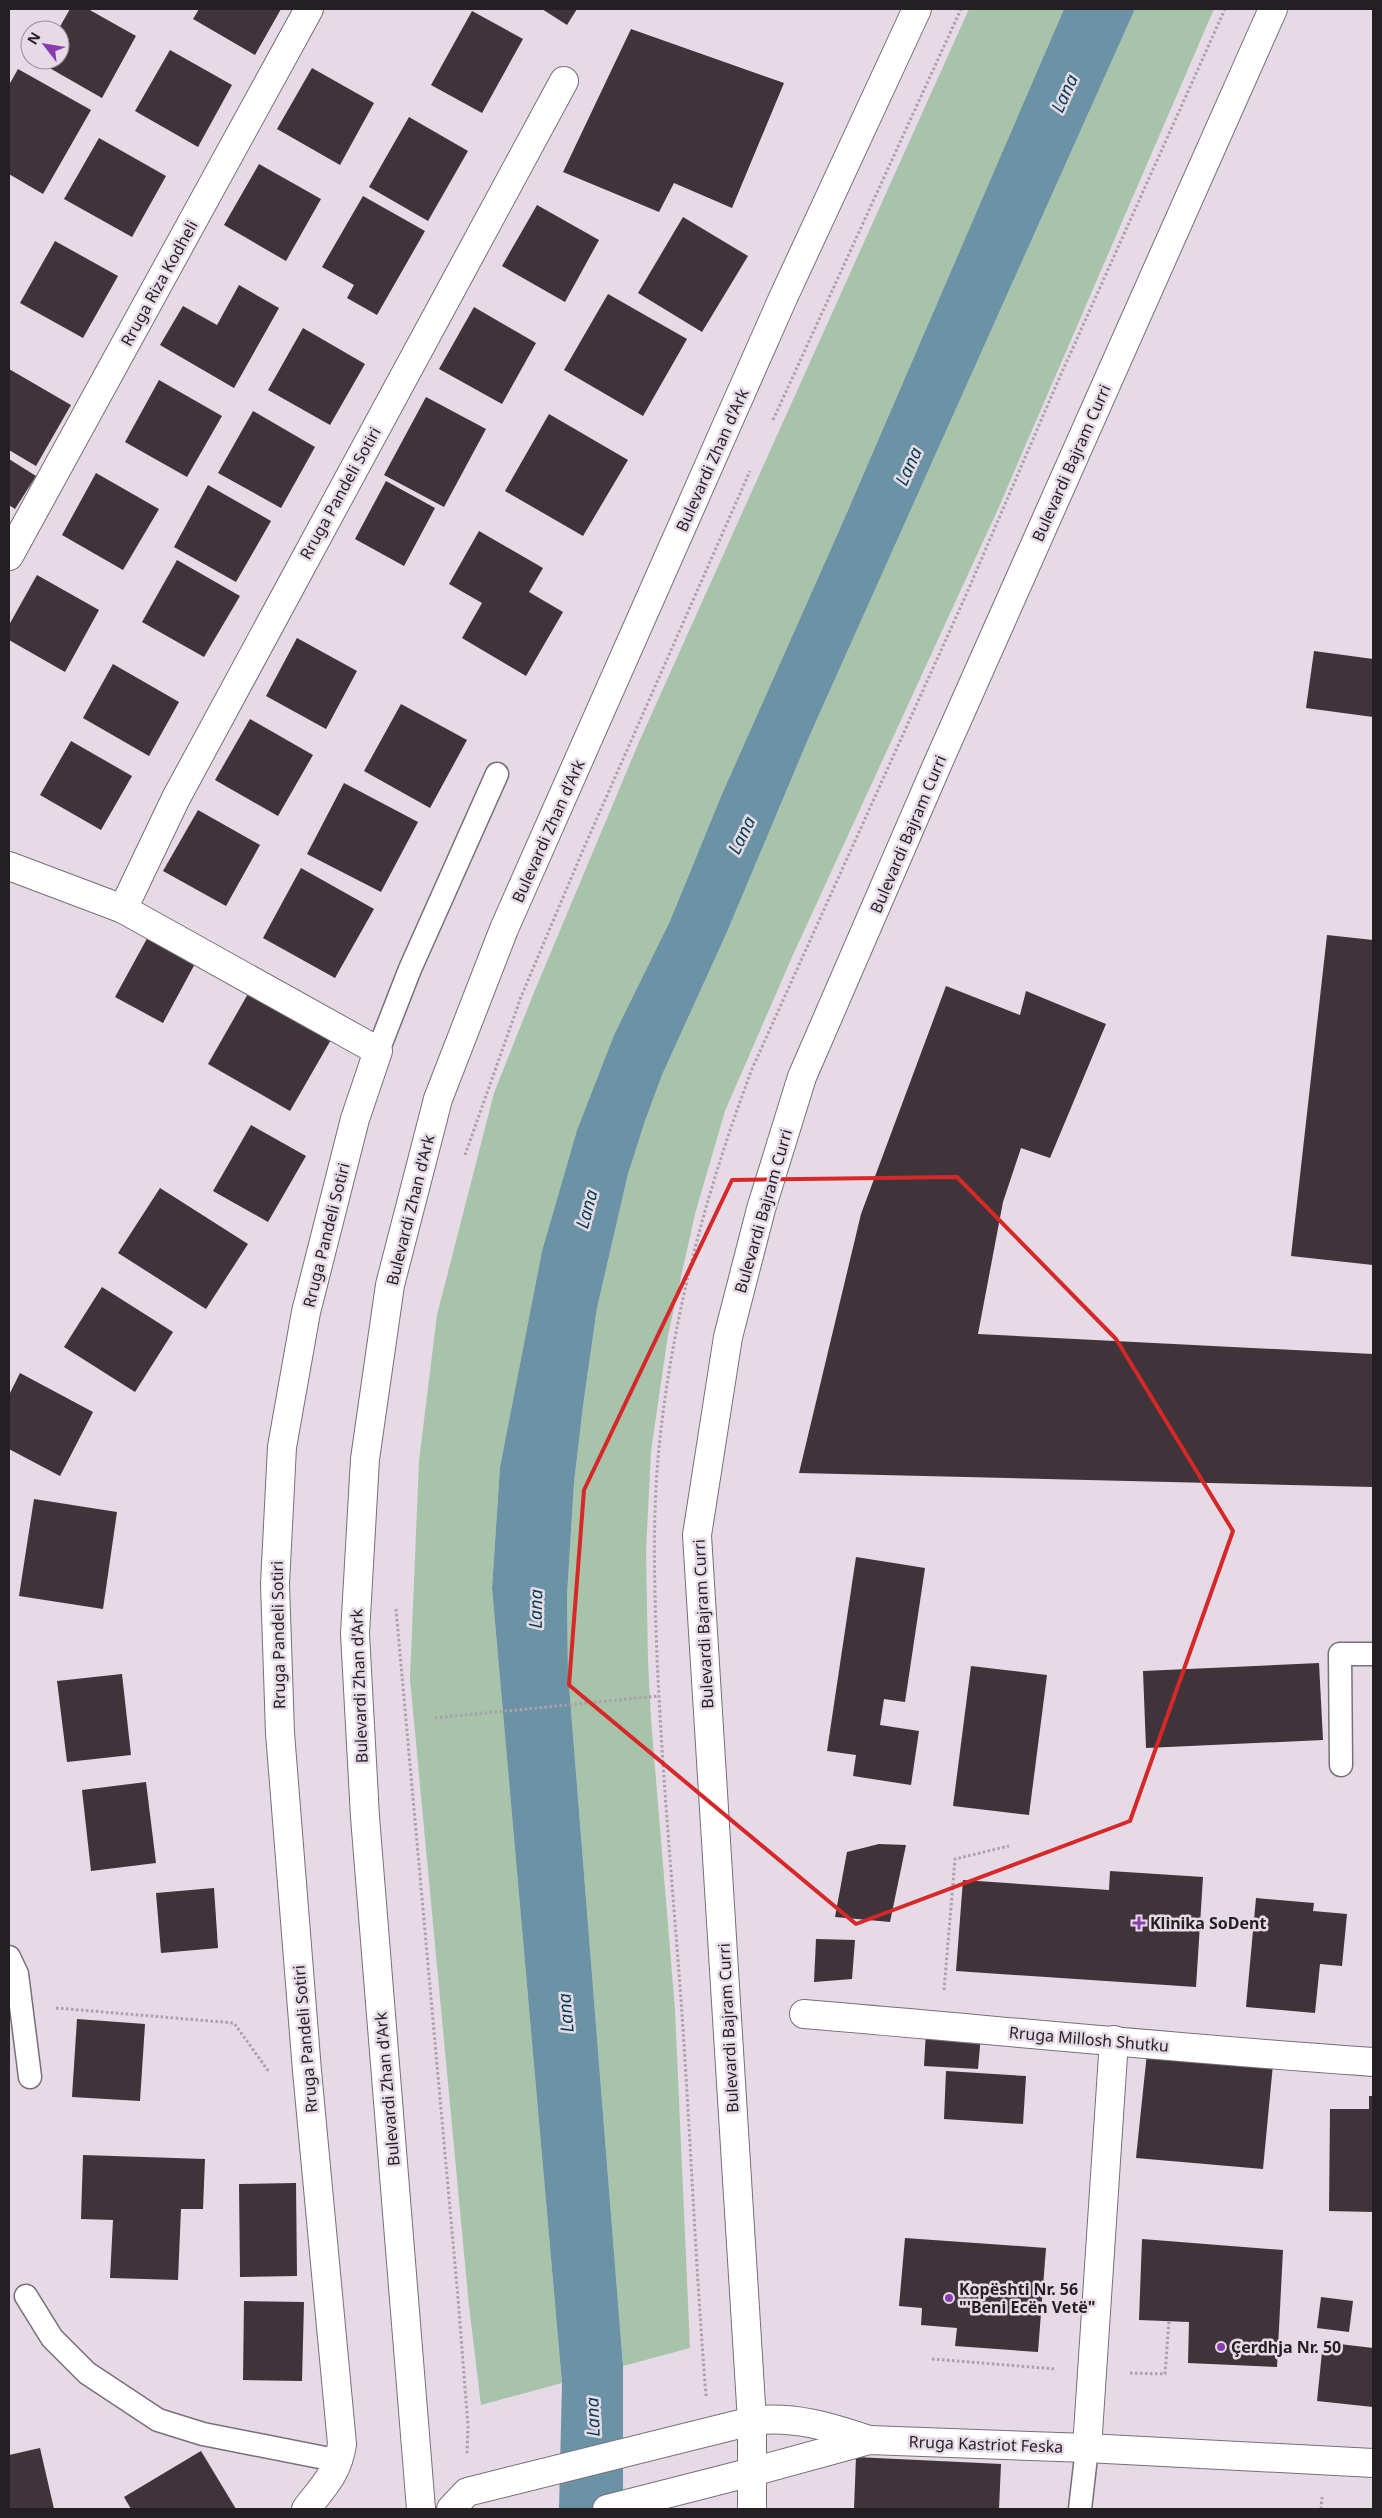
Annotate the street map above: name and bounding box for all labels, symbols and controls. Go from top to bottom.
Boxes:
north arrow [20,20,70,70]
text: N [22,28,45,48]
water label: Lana [1045,70,1083,116]
street label: Rruga Riza Kodheli [115,216,203,350]
street label: Bulevardi Bajram Curri [1026,381,1116,545]
street label: Bulevardi Zhan d'Ark [671,385,754,535]
street label: Rruga Pandeli Sotiri [294,423,386,563]
water label: Lana [889,443,927,489]
street label: Bulevardi Bajram Curri [865,752,951,916]
street label: Bulevardi Zhan d'Ark [507,756,590,906]
water label: Lana [722,812,760,858]
street label: Bulevardi Bajram Curri [729,1126,797,1296]
street label: Bulevardi Zhan d'Ark [381,1132,439,1288]
street label: Rruga Pandeli Sotiri [297,1160,355,1310]
water label: Lana [569,1187,603,1231]
street label: Bulevardi Bajram Curri [688,1539,718,1709]
street label: Rruga Pandeli Sotiri [266,1561,290,1709]
water label: Lana [523,1589,547,1629]
street label: Bulevardi Zhan d'Ark [345,1608,373,1764]
place label: Klinika SoDent [1150,1912,1267,1934]
marker: Klinika SoDent [1132,1916,1146,1930]
street label: Bulevardi Bajram Curri [713,1943,743,2113]
street label: Rruga Pandeli Sotiri [288,1964,322,2114]
water label: Lana [551,1992,579,2034]
street label: Bulevardi Zhan d'Ark [369,2011,405,2167]
street label: Rruga Millosh Shutku [1008,2021,1170,2057]
place label: Kopështi Nr. 56 "'Beni Ecën Vetë" [959,2278,1095,2318]
marker: Kopështi Nr. 56 "'Beni Ecën Vetë" [943,2292,955,2304]
place label: Çerdhja Nr. 50 [1231,2336,1341,2358]
marker: Çerdhja Nr. 50 [1215,2341,1227,2353]
water label: Lana [579,2397,605,2437]
street label: Rruga Kastriot Feska [908,2430,1064,2458]

